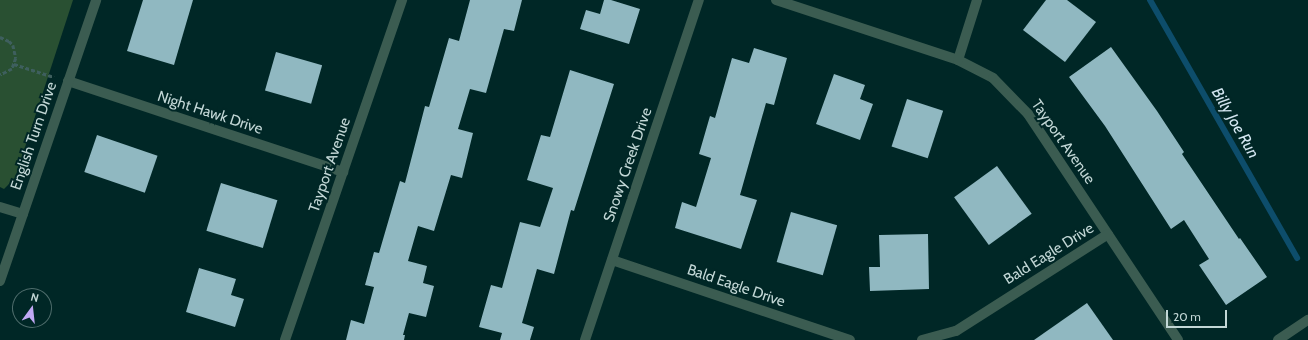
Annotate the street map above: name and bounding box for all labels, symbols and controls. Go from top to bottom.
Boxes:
street label: English Turn Drive [7,80,61,192]
water label: Billy Joe Run [1207,84,1263,162]
street label: Night Hawk Drive [155,88,265,138]
street label: Tayport Avenue [1027,96,1099,188]
street label: Snowy Creek Drive [600,105,656,225]
street label: Tayport Avenue [305,115,355,215]
street label: Bald Eagle Drive [1001,219,1097,289]
street label: Bald Eagle Drive [685,261,787,311]
north arrow [12,288,52,328]
text: N [29,290,40,305]
scale bar [1168,302,1229,328]
text: 20 m [1173,309,1201,324]

